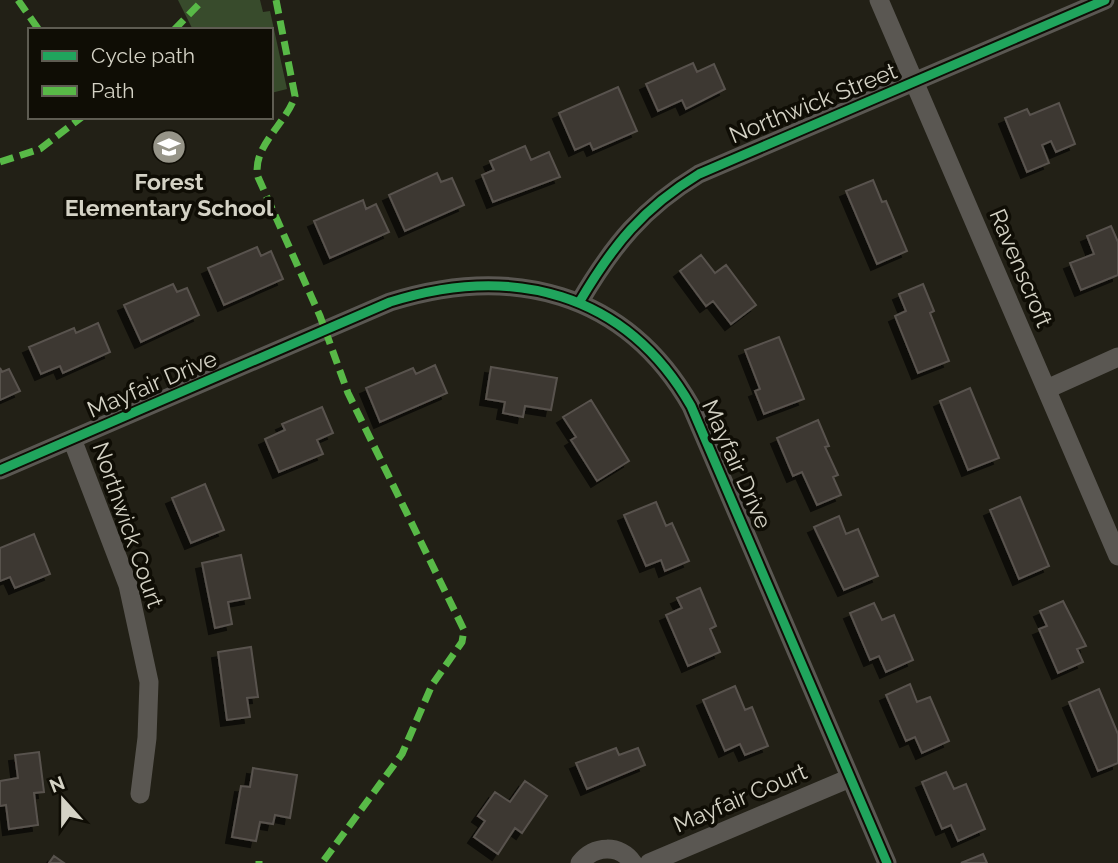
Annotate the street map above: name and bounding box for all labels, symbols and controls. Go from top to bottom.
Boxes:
legend [28,28,273,119]
text: Cycle path [91,43,195,68]
street label: Northwick Street [725,57,901,148]
text: Path [91,78,135,103]
school or university icon: Forest Elementary School [150,128,188,166]
place label: Forest Elementary School [65,168,274,221]
street label: Ravenscroft [984,205,1059,331]
street label: Mayfair Drive [83,344,221,423]
street label: Mayfair Drive [697,395,778,532]
street label: Northwick Court [87,438,170,612]
street label: Mayfair Court [669,757,811,838]
north arrow [28,765,98,835]
text: N [46,771,68,797]

